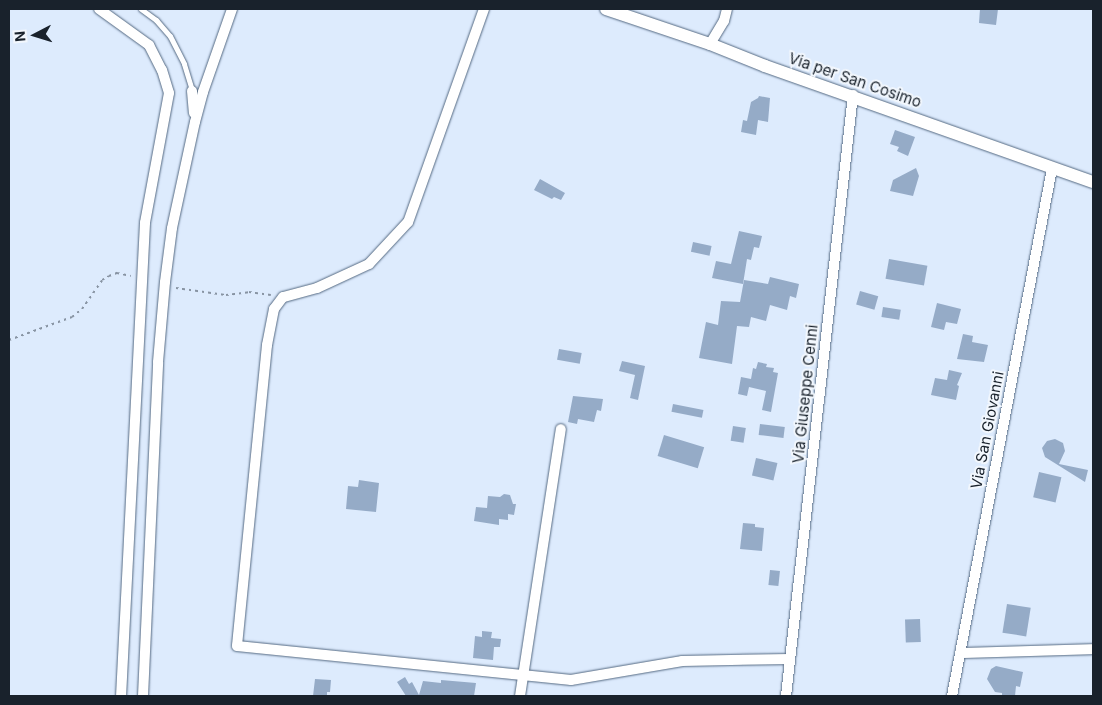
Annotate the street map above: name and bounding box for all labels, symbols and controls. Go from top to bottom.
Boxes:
north arrow [10,10,60,60]
text: N [11,30,28,42]
street label: Via per San Cosimo [786,49,924,111]
street label: Via Giuseppe Cenni [789,324,821,464]
street label: Via San Giovanni [967,370,1007,490]

